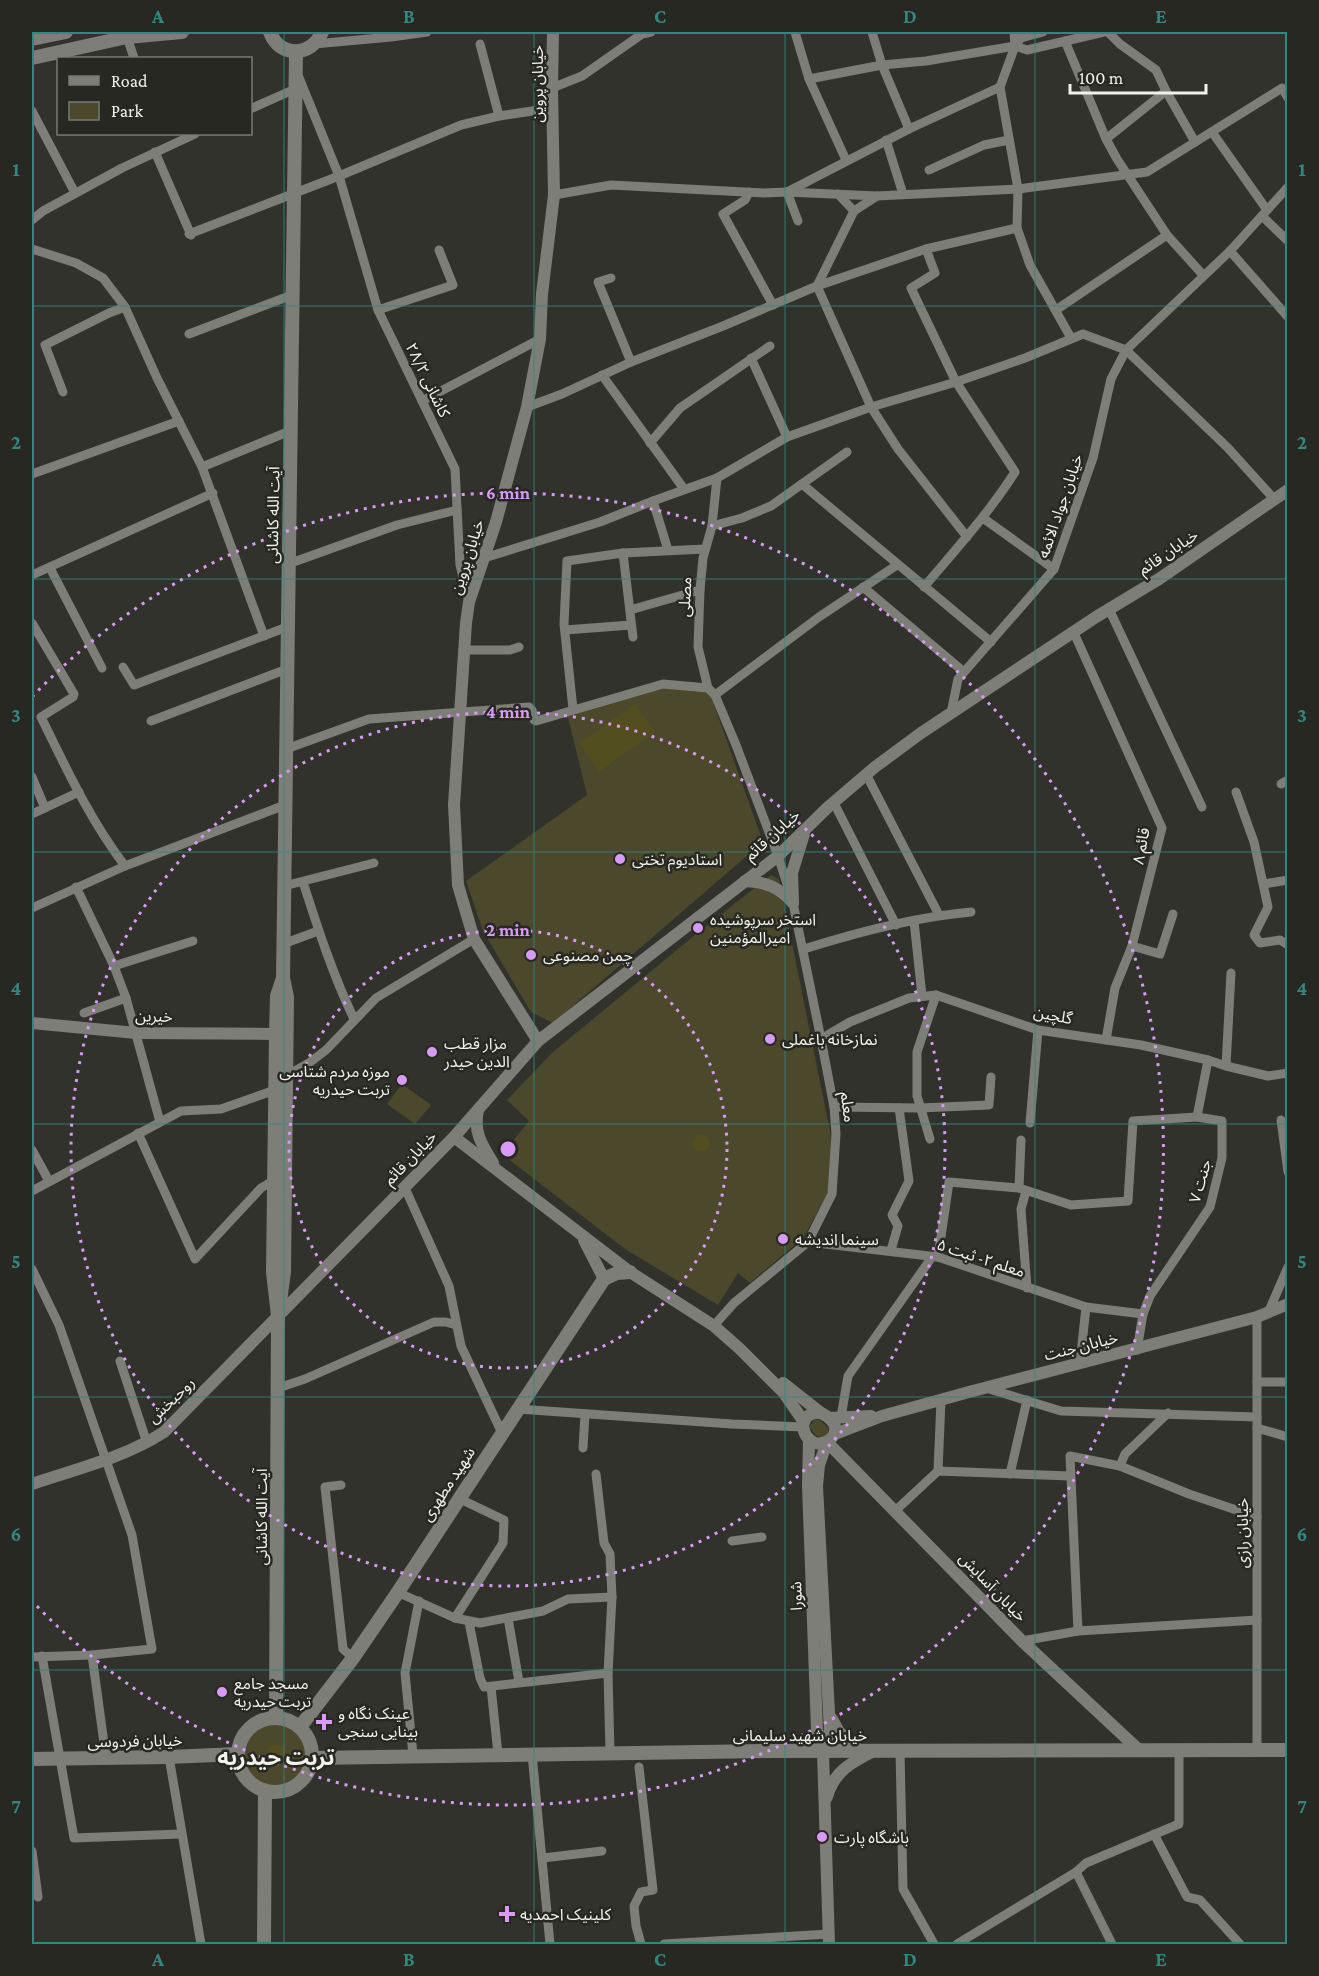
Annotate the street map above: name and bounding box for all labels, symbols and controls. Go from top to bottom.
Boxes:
text: A [151,5,165,27]
text: B [403,5,415,27]
text: C [654,5,666,27]
text: D [903,5,917,27]
text: E [1155,5,1167,27]
street label: خیابان پروین [529,45,548,123]
legend [57,57,252,135]
scale bar [1070,57,1206,95]
text: 100 m [1079,68,1124,88]
text: Road [111,71,148,91]
text: Park [111,101,143,121]
text: 1 [12,158,20,180]
text: 1 [1298,158,1306,180]
street label: کاشانی ۲۸/۲ [402,340,454,421]
text: 2 [11,431,21,453]
text: 2 [1297,431,1307,453]
street label: خیابان جواد الائمه [1034,452,1087,561]
street label: آیت الله کاشانی [264,465,283,564]
text: 6 min [486,483,531,503]
street label: خیابان پروین [447,517,489,597]
street label: خیابان قائم [1135,526,1203,581]
street label: مصلی [675,576,696,618]
text: 4 min [486,702,531,722]
text: 3 [11,704,21,726]
text: 3 [1297,704,1307,726]
street label: خیابان قائم [741,806,806,867]
street label: قائم ۸ [1129,826,1157,867]
place label: استادیوم تختی [632,851,722,872]
marker: استادیوم تختی [613,852,627,866]
place label: استخر سرپوشیده امیرالمؤمنین [710,911,816,947]
text: 2 min [486,920,530,940]
marker: استخر سرپوشیده امیرالمؤمنین [691,921,705,935]
place label: چمن مصنوعی [543,947,633,966]
marker: چمن مصنوعی [524,948,538,962]
text: 4 [11,977,22,999]
text: 4 [1297,977,1308,999]
street label: گلچین [1032,1003,1074,1029]
street label: خیرین [135,1007,173,1026]
place label: نمازخانه باغملی [782,1031,877,1049]
marker: نمازخانه باغملی [763,1032,777,1046]
place label: مزار قطب الدین حیدر [443,1035,510,1071]
marker: مزار قطب الدین حیدر [425,1045,439,1059]
place label: موزه مردم شتاسی تربت حیدریه [279,1063,390,1099]
marker: موزه مردم شتاسی تربت حیدریه [395,1073,409,1087]
street label: معلم [834,1091,858,1124]
street label: خیابان قائم [380,1128,443,1191]
centre of rings [498,1139,518,1159]
street label: جنت ۷ [1186,1157,1214,1205]
place label: سینما اندیشه [795,1231,879,1248]
marker: سینما اندیشه [776,1232,790,1246]
street label: معلم ۲- ثبت ۵ [934,1236,1027,1284]
text: 5 [11,1250,21,1272]
text: 5 [1297,1250,1307,1272]
street label: خیابان جنت [1042,1329,1120,1364]
street label: روحبخش [144,1374,199,1427]
street label: شهید مطهری [418,1444,479,1525]
street label: آیت الله کاشانی [252,1467,271,1566]
street label: خیابان رازی [1234,1498,1252,1568]
text: 6 [11,1523,21,1545]
text: 6 [1297,1523,1307,1545]
street label: خیابان آسایش [955,1549,1030,1626]
street label: شورا [787,1581,806,1611]
place label: مسجد جامع تربت حیدریه [234,1675,312,1711]
marker: مسجد جامع تربت حیدریه [215,1685,229,1699]
place label: عینک نگاه و بینایی سنجی [338,1705,418,1741]
marker: عینک نگاه و بینایی سنجی [315,1713,333,1731]
street label: خیابان شهید سلیمانی [733,1727,867,1745]
street label: خیابان فردوسی [87,1732,183,1751]
district label: تربت حیدریه [217,1745,335,1771]
text: 7 [11,1795,21,1817]
text: 7 [1297,1795,1307,1817]
place label: باشگاه پارت [834,1829,909,1848]
marker: باشگاه پارت [815,1830,829,1844]
marker: کلینیک احمدیه [498,1905,516,1923]
place label: کلینیک احمدیه [520,1906,611,1923]
text: A [151,1948,165,1970]
text: B [403,1948,415,1970]
text: C [654,1948,666,1970]
text: D [903,1948,917,1970]
text: E [1155,1948,1167,1970]

